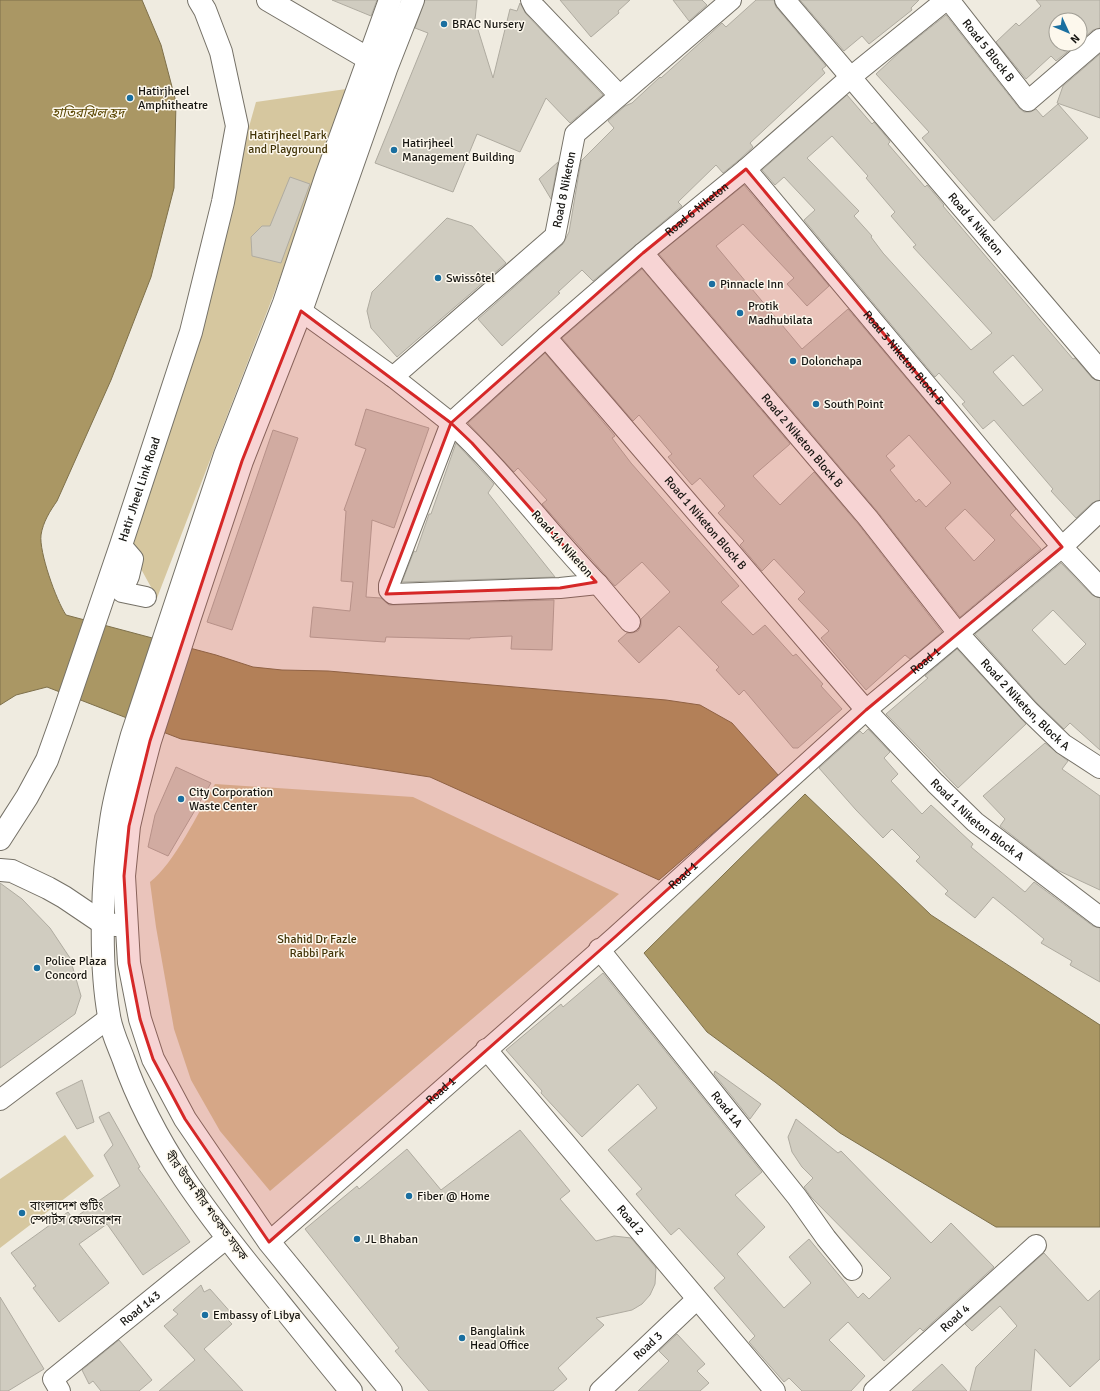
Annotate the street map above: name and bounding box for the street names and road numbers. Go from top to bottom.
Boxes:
street label: Road 5 Block B [959,16,1018,85]
street label: Road 8 Niketon [549,150,579,229]
street label: Road 6 Niketon [662,179,731,240]
street label: Road 4 Niketon [945,189,1006,258]
street label: Road 3 Niketon Block B [860,307,948,408]
street label: Road 2 Niketon Block B [758,390,846,491]
street label: Hatir Jheel Link Road [115,435,163,543]
street label: Road 1 Niketon Block B [661,473,750,573]
street label: Road 1A Niketon [528,507,596,581]
street label: Road 1 [907,644,944,677]
street label: Road 2 Niketon, Block A [978,656,1073,754]
street label: Road 1 Niketon Block A [927,775,1028,864]
street label: Road 1 [665,858,701,893]
street label: Road 1 [423,1073,459,1108]
street label: Road 1A [708,1088,746,1131]
street label: বীর উত্তম মীর শওকত সড়ক [161,1147,252,1264]
street label: Road 2 [614,1202,648,1238]
street label: Road 143 [117,1288,163,1329]
street label: Road 4 [937,1300,973,1335]
street label: Road 3 [630,1328,666,1363]

